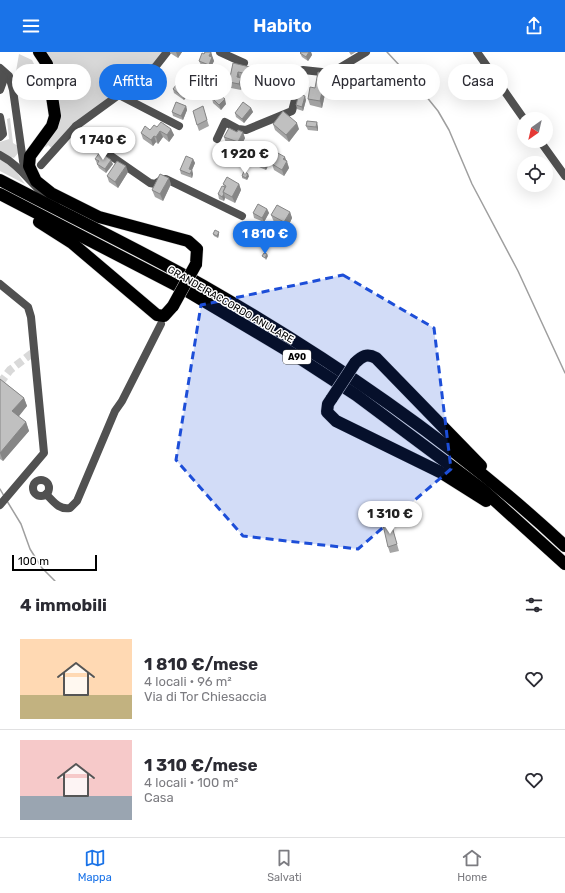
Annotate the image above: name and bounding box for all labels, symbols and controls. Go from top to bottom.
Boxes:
icon: menu [20,15,42,37]
text: Habito [253,15,312,37]
icon: share [523,15,545,37]
chip: Compra [12,64,91,100]
chip: Affitta [99,64,167,100]
chip: Filtri [175,64,232,100]
chip: Nuovo [240,64,309,100]
chip: Appartamento [317,64,440,100]
chip: Casa [448,64,508,100]
north arrow [517,112,553,148]
map controls [517,112,553,192]
pin: 1 740 € [66,127,140,161]
text: 1 740 € [80,132,126,147]
pin: 1 920 € [208,141,282,175]
text: 1 920 € [221,146,269,161]
button: locate [517,156,553,192]
pin: 1 810 € [228,221,302,255]
text: 1 810 € [242,226,288,241]
street label: GRANDE RACCORDO ANULARE [165,264,296,346]
road number: A90 [283,350,311,364]
pin: 1 310 € [353,501,427,535]
text: 1 310 € [367,506,413,521]
scale bar [12,553,97,572]
text: 100 m [18,555,49,568]
icon: filters [523,594,545,616]
text: 4 immobili [20,595,107,615]
text: 1 810 €/mese [144,654,258,674]
icon: home [52,655,100,703]
icon: heart [523,668,545,690]
text: 4 locali · 96 m² [144,674,232,689]
text: Via di Tor Chiesaccia [144,689,267,704]
text: 1 310 €/mese [144,755,258,775]
icon: home [52,756,100,804]
icon: heart [523,769,545,791]
text: 4 locali · 100 m² [144,775,238,790]
text: Casa [144,790,174,805]
tab: Mappa [78,847,112,884]
tab: Salvati [267,847,302,884]
tab: Home [457,847,487,884]

